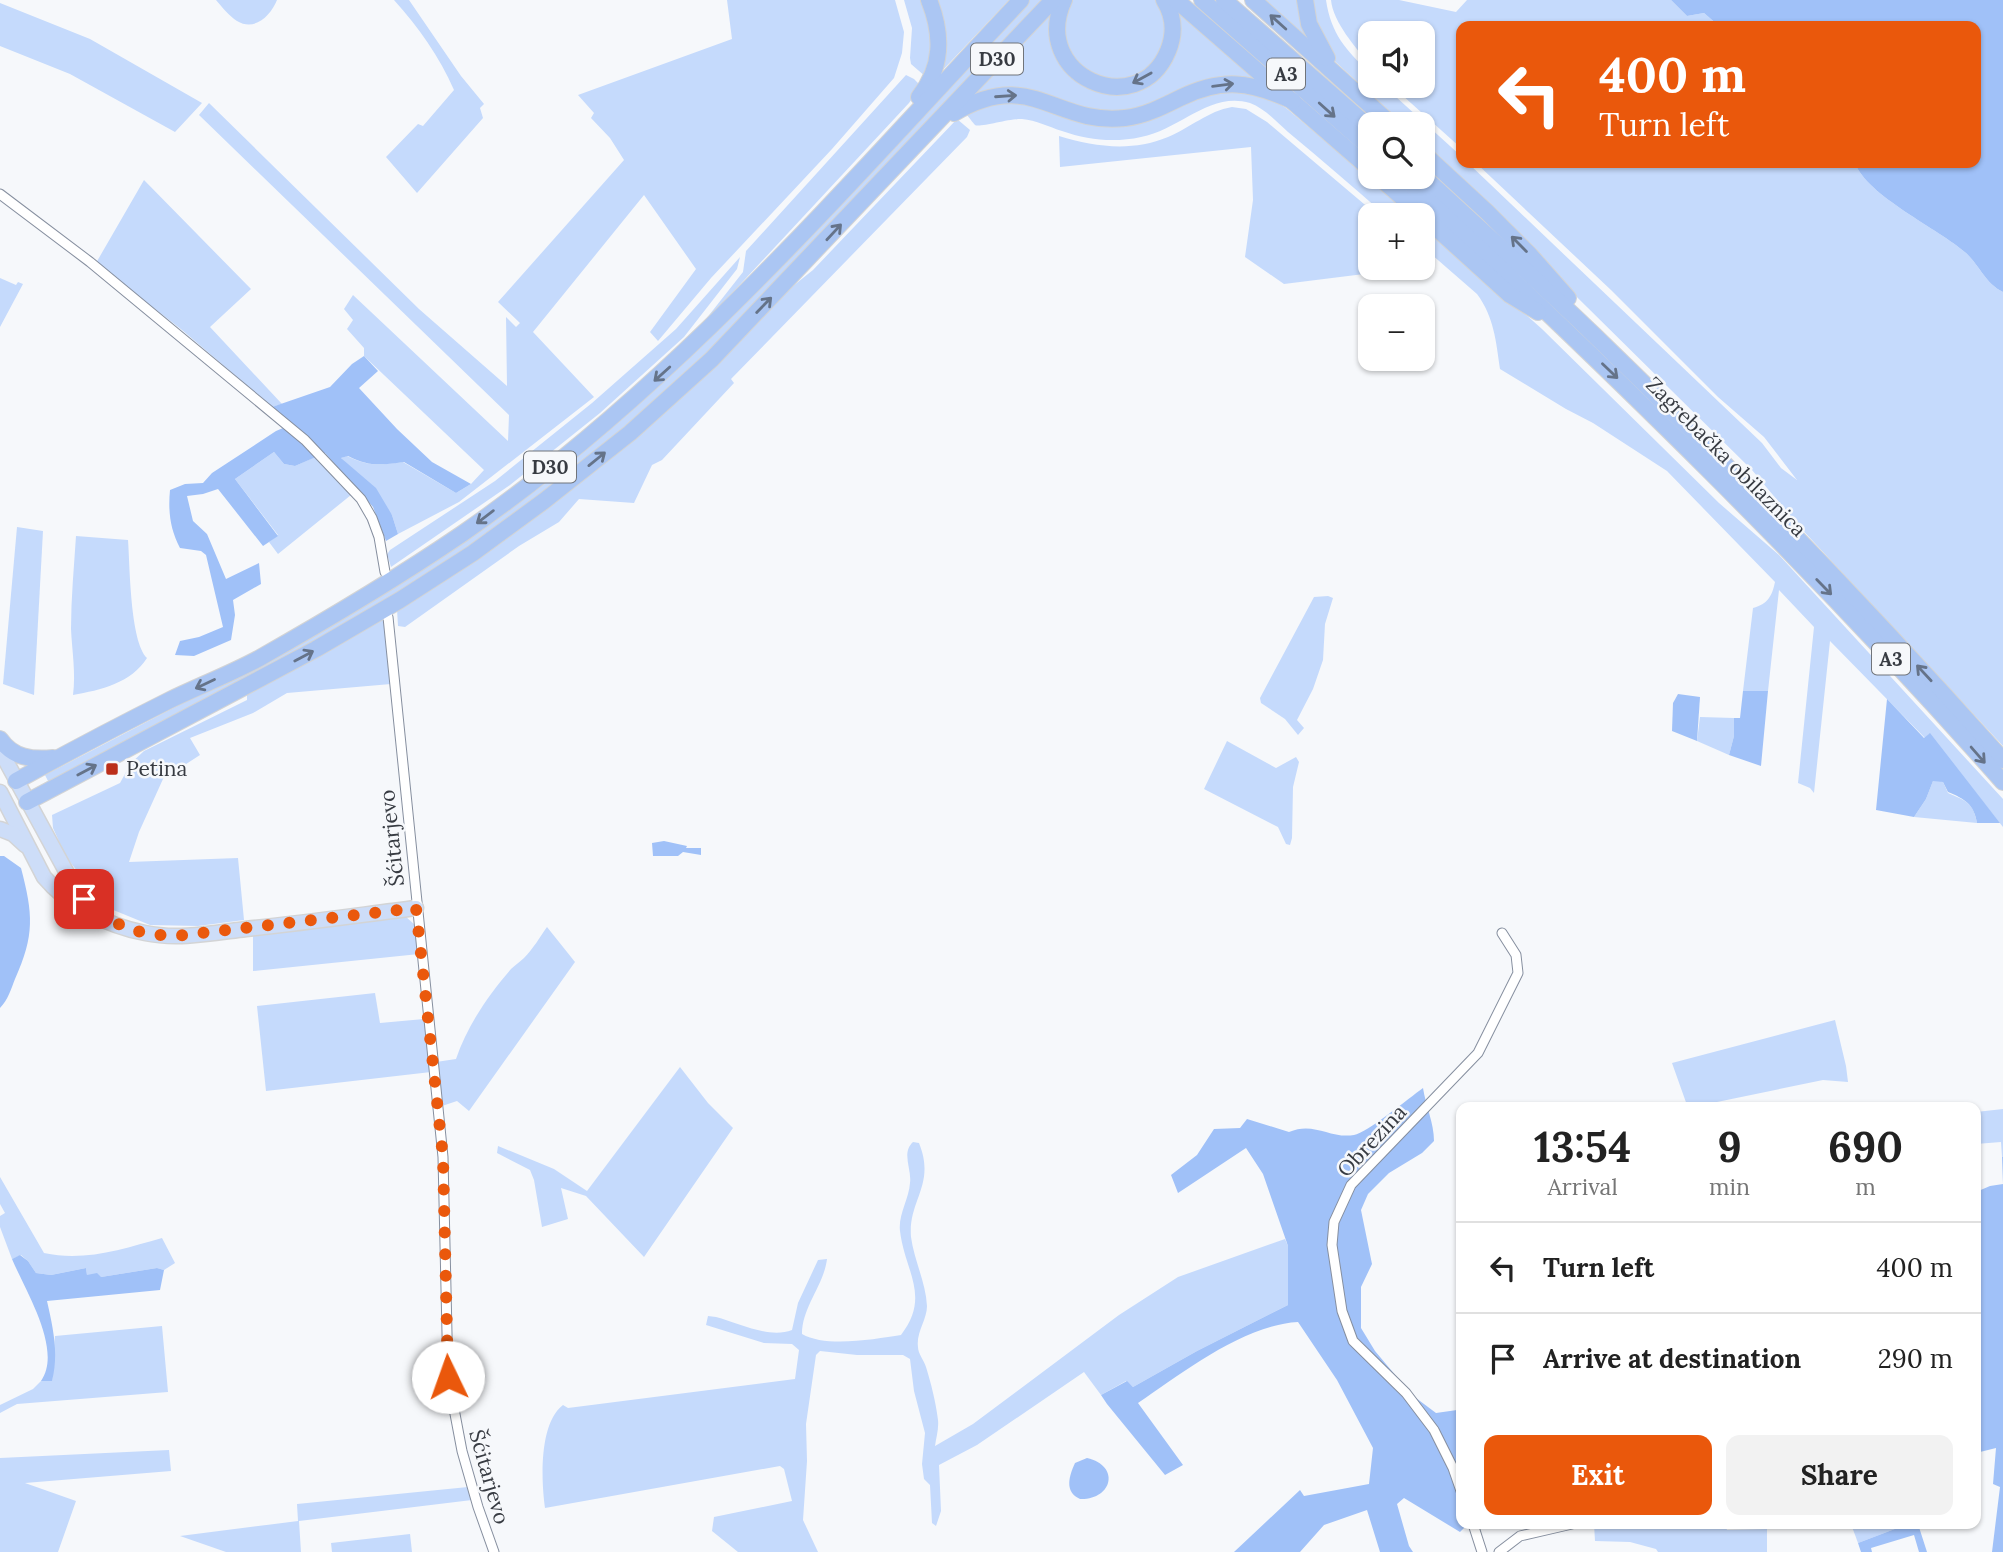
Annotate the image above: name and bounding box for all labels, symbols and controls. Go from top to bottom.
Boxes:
one-way arrow [1270,14,1287,31]
map controls [1358,21,1435,371]
button: sound [1358,21,1435,98]
text: 400 m [1599,43,1746,105]
road number: D30 [971,44,1023,74]
icon: left [1484,49,1575,140]
road number: A3 [1267,58,1305,90]
one-way arrow [1132,72,1152,86]
one-way arrow [1211,78,1234,91]
one-way arrow [994,89,1017,102]
one-way arrow [1318,102,1336,118]
text: Turn left [1599,104,1729,145]
button: search [1358,112,1435,189]
button: + [1358,203,1435,280]
one-way arrow [826,224,843,241]
one-way arrow [1511,236,1528,253]
button: − [1358,294,1435,371]
one-way arrow [756,297,773,314]
one-way arrow [1601,363,1618,380]
one-way arrow [653,366,671,382]
street label: Zagrebačka obilaznica [1641,371,1812,543]
one-way arrow [588,451,606,467]
road number: D30 [524,452,576,482]
one-way arrow [476,509,495,524]
one-way arrow [1816,579,1833,596]
road number: A3 [1872,644,1910,674]
one-way arrow [293,649,313,663]
one-way arrow [1916,665,1933,682]
one-way arrow [195,678,216,691]
one-way arrow [1970,745,1986,763]
place label: Petina [126,755,188,782]
marker: Petina [104,761,120,777]
one-way arrow [77,763,97,777]
street label: Šćitarjevo [373,788,410,888]
pin [54,869,114,929]
icon: arrive [65,880,103,918]
street label: Obrezina [1331,1099,1412,1183]
text: 13:54 [1534,1120,1631,1174]
text: 9 [1717,1120,1742,1174]
text: 690 [1828,1120,1903,1174]
text: Arrival [1547,1172,1618,1201]
text: min [1709,1172,1750,1201]
text: m [1855,1172,1876,1201]
icon: left [1484,1249,1522,1287]
text: Turn left [1543,1251,1654,1284]
text: 400 m [1877,1251,1953,1284]
position arrow [411,1340,485,1414]
icon: arrive [1484,1340,1522,1378]
text: Arrive at destination [1543,1342,1801,1375]
text: 290 m [1878,1342,1953,1375]
street label: Šćitarjevo [463,1427,516,1527]
button: Exit [1484,1435,1712,1515]
button: Share [1726,1435,1953,1515]

